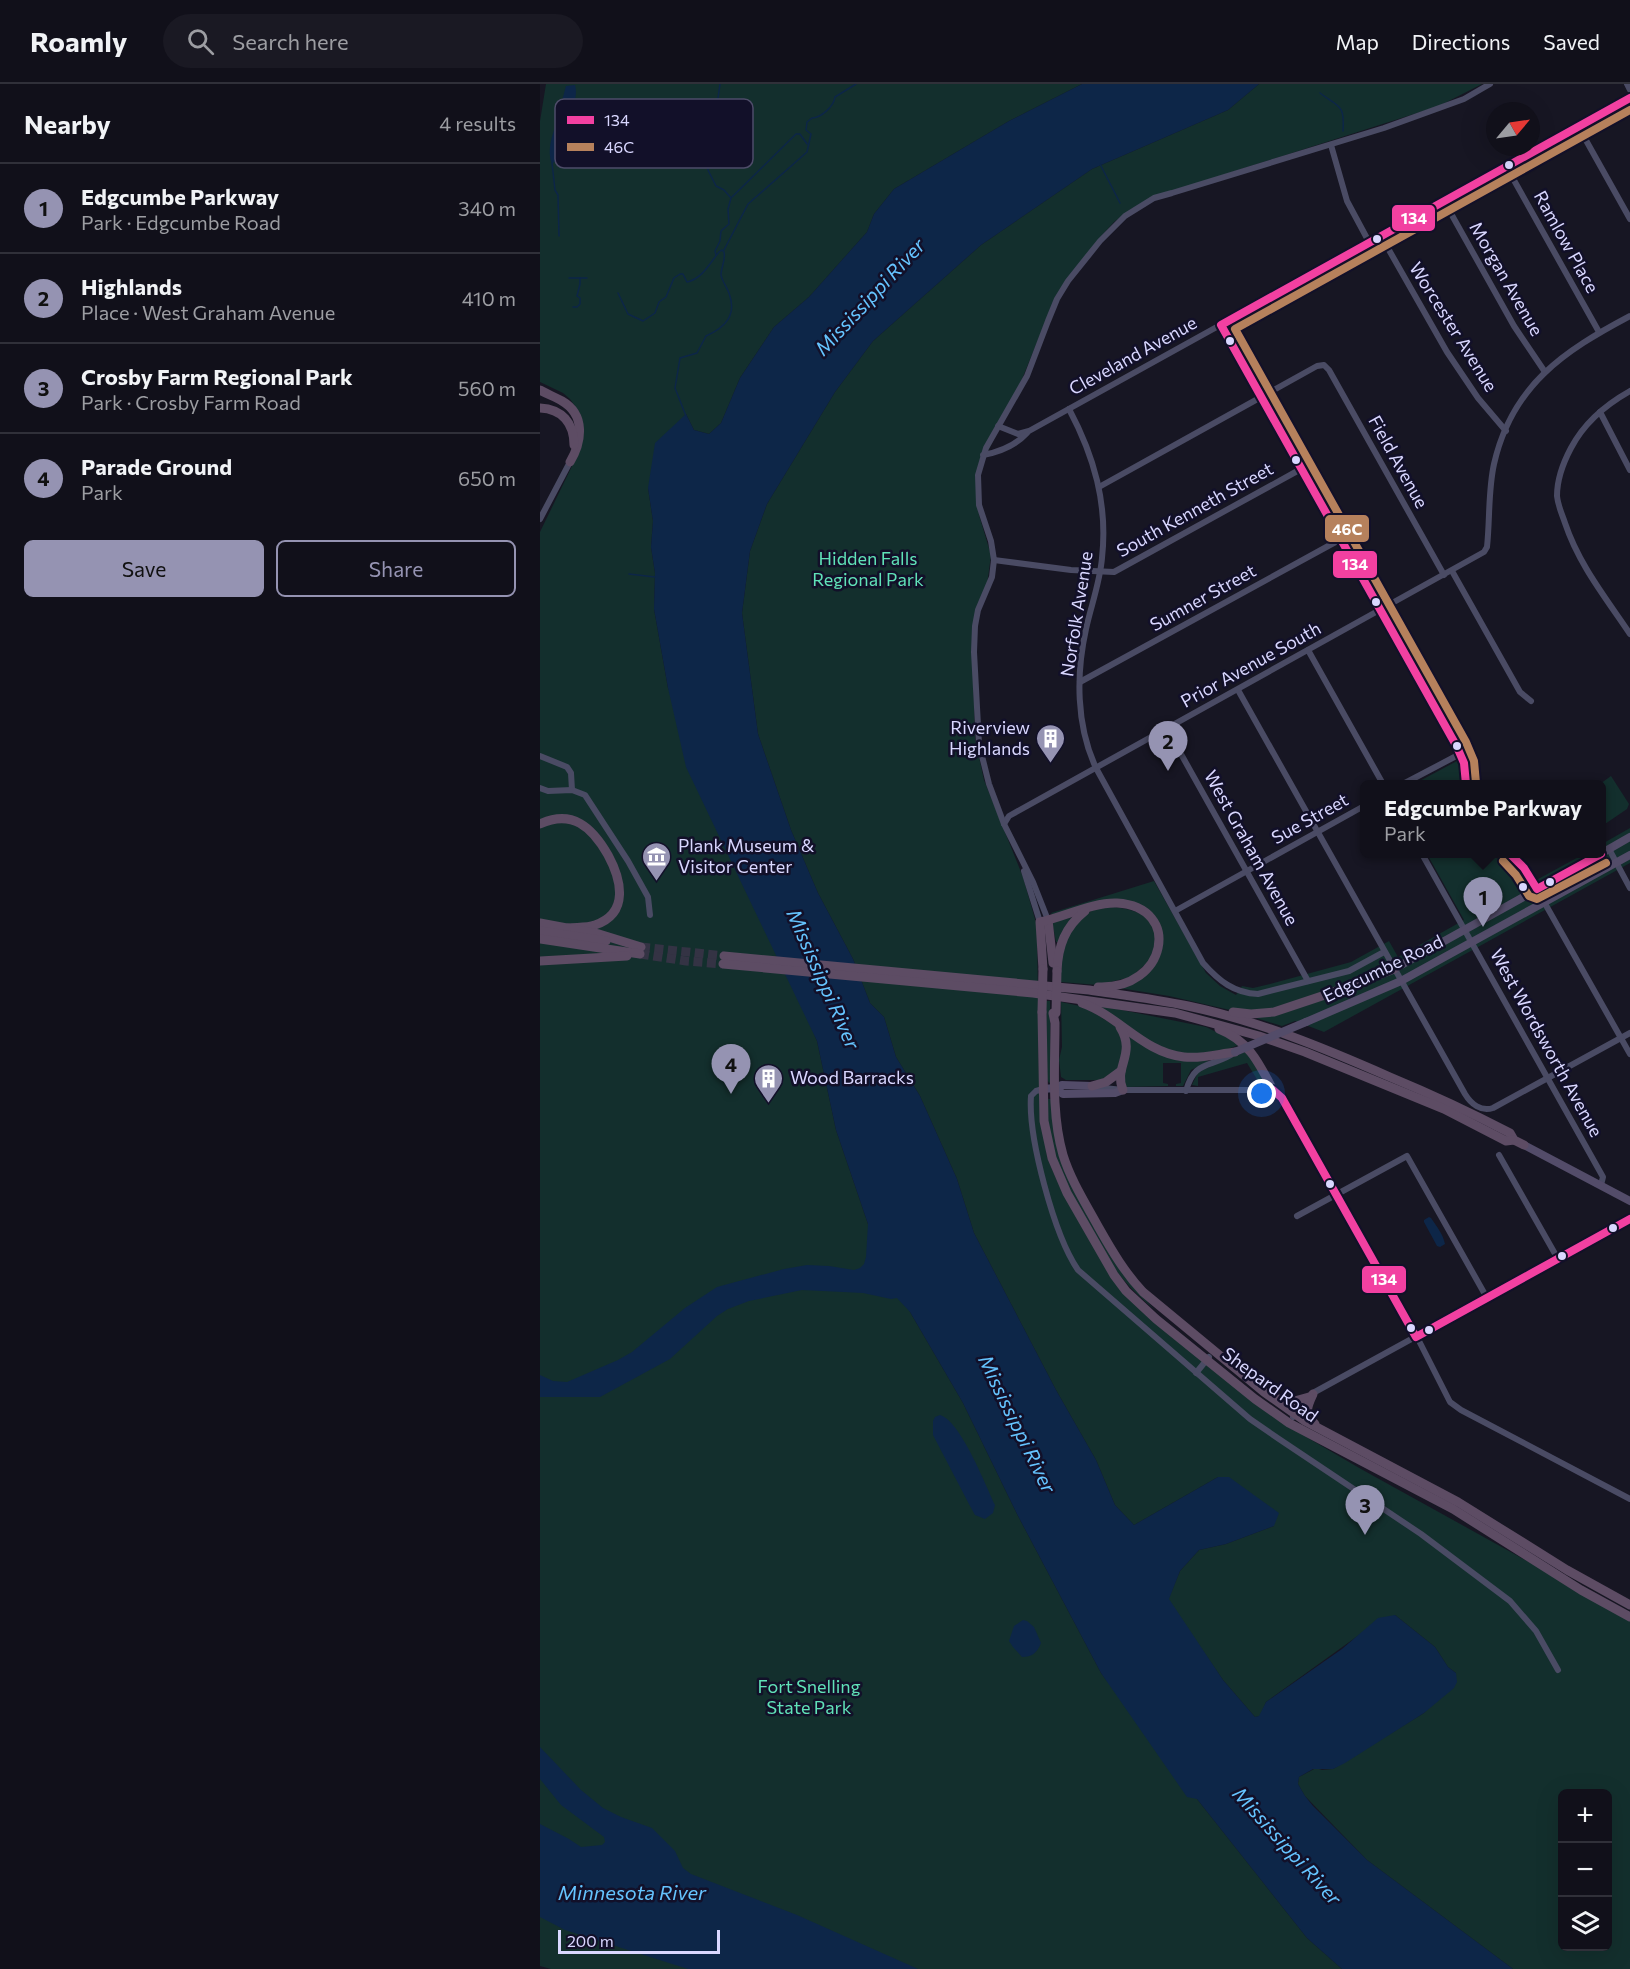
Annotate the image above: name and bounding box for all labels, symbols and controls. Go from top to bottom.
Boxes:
search box [163,14,583,68]
text: Roamly [30,24,127,58]
icon: search [184,25,217,58]
text: Search here [232,28,349,55]
text: Map [1336,29,1379,54]
text: Directions [1412,29,1510,54]
text: Saved [1543,29,1600,54]
legend [555,99,753,168]
north arrow [1486,102,1540,156]
text: Nearby [24,108,111,139]
text: 134 [604,110,630,129]
text: 4 results [439,111,516,135]
text: 46C [604,137,634,156]
unlabelled marker [1503,159,1515,171]
text: Edgcumbe Parkway [81,183,279,210]
street label: Ramlow Place [1530,186,1604,297]
text: 1 [39,196,48,220]
text: 340 m [458,196,516,220]
line badge: 134 [1391,204,1436,232]
text: 134 [1401,208,1427,227]
text: Park · Edgcumbe Road [81,210,281,234]
street label: Morgan Avenue [1465,218,1548,339]
water label: Mississippi River [809,232,930,360]
unlabelled marker [1371,233,1383,245]
street label: Worcester Avenue [1405,258,1503,395]
text: Highlands [81,273,182,300]
text: 2 [38,286,49,310]
text: 410 m [462,286,516,310]
text: Place · West Graham Avenue [81,300,335,324]
street label: Cleveland Avenue [1065,311,1200,399]
unlabelled marker [1224,335,1236,347]
text: Crosby Farm Regional Park [81,363,353,390]
text: 3 [38,376,49,400]
text: 560 m [458,376,516,400]
text: Park · Crosby Farm Road [81,390,301,414]
street label: Field Avenue [1364,411,1433,512]
text: Parade Ground [81,453,232,480]
unlabelled marker [1290,454,1302,466]
street label: South Kenneth Street [1112,457,1277,561]
text: 4 [37,466,50,490]
text: 650 m [458,466,516,490]
text: Park [81,480,123,504]
line badge: 46C [1324,514,1370,543]
text: 46C [1332,519,1362,538]
button: Save [24,540,264,597]
button: Share [276,540,516,597]
park label: Hidden Falls Regional Park [812,547,924,590]
street label: Norfolk Avenue [1055,550,1097,678]
line badge: 134 [1332,550,1378,579]
text: 134 [1342,554,1368,573]
street label: Sumner Street [1146,559,1259,635]
unlabelled marker [1370,596,1382,608]
street label: Prior Avenue South [1177,616,1325,712]
place label: Riverview Highlands [949,716,1030,759]
building icon: Riverview Highlands [1035,722,1067,764]
pin: 2 [1148,722,1188,771]
unlabelled marker [1451,740,1463,752]
street label: West Graham Avenue [1200,766,1304,929]
popup [1360,780,1606,858]
street label: Sue Street [1267,788,1352,848]
text: Edgcumbe Parkway [1384,794,1582,821]
text: Park [1384,821,1426,845]
place label: Plank Museum & Visitor Center [678,834,814,877]
museum icon: Plank Museum & Visitor Center [641,840,673,882]
unlabelled marker [1544,876,1556,888]
pin: 1 [1464,878,1502,927]
unlabelled marker [1517,881,1529,893]
water label: Mississippi River [782,905,866,1053]
street label: Edgcumbe Road [1319,930,1446,1007]
street label: West Wordsworth Avenue [1486,945,1608,1141]
pin: 4 [712,1044,750,1094]
building icon: Wood Barracks [753,1062,785,1104]
place label: Wood Barracks [790,1066,914,1088]
your location [1247,1079,1276,1108]
unlabelled marker [1324,1178,1336,1190]
unlabelled marker [1607,1222,1619,1234]
unlabelled marker [1556,1250,1568,1262]
line badge: 134 [1361,1265,1407,1294]
text: 134 [1371,1269,1397,1288]
unlabelled marker [1405,1322,1417,1334]
unlabelled marker [1423,1324,1435,1336]
street label: Shepard Road [1218,1342,1323,1426]
water label: Mississippi River [974,1351,1062,1497]
pin: 3 [1346,1486,1384,1535]
park label: Fort Snelling State Park [758,1675,861,1718]
water label: Mississippi River [1228,1781,1348,1910]
map controls [1558,1789,1612,1951]
button: + [1558,1789,1612,1843]
button: − [1558,1843,1612,1897]
water label: Minnesota River [558,1880,707,1904]
button: layers [1558,1897,1612,1951]
scale bar [558,1927,720,1954]
text: 200 m [567,1931,614,1950]

